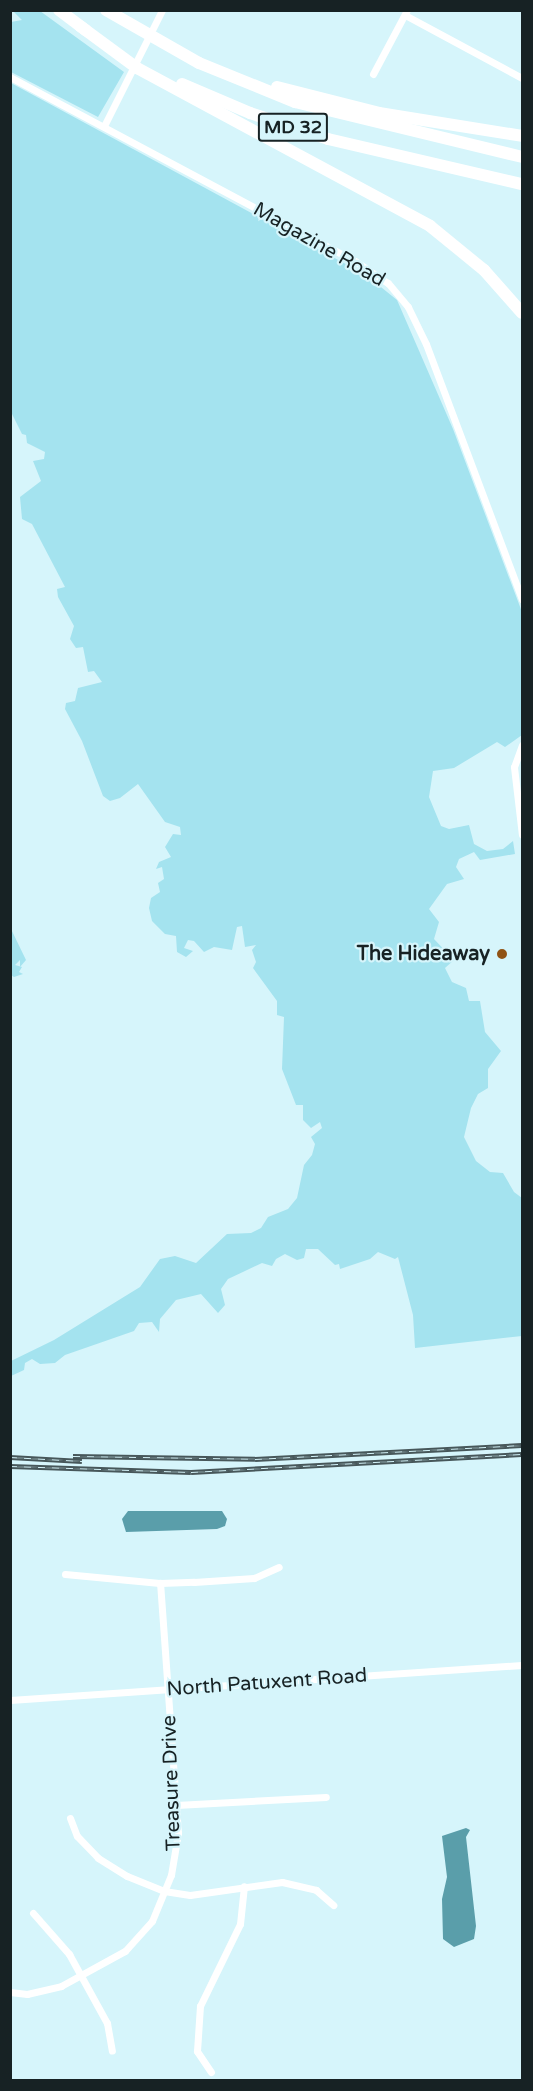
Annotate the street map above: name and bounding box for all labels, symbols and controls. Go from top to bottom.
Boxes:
road number: MD 32 [257,112,329,142]
street label: Magazine Road [249,198,389,292]
place label: The Hideaway [357,942,490,966]
marker: The Hideaway [495,947,509,961]
street label: North Patuxent Road [166,1664,368,1702]
street label: Treasure Drive [158,1715,186,1851]

